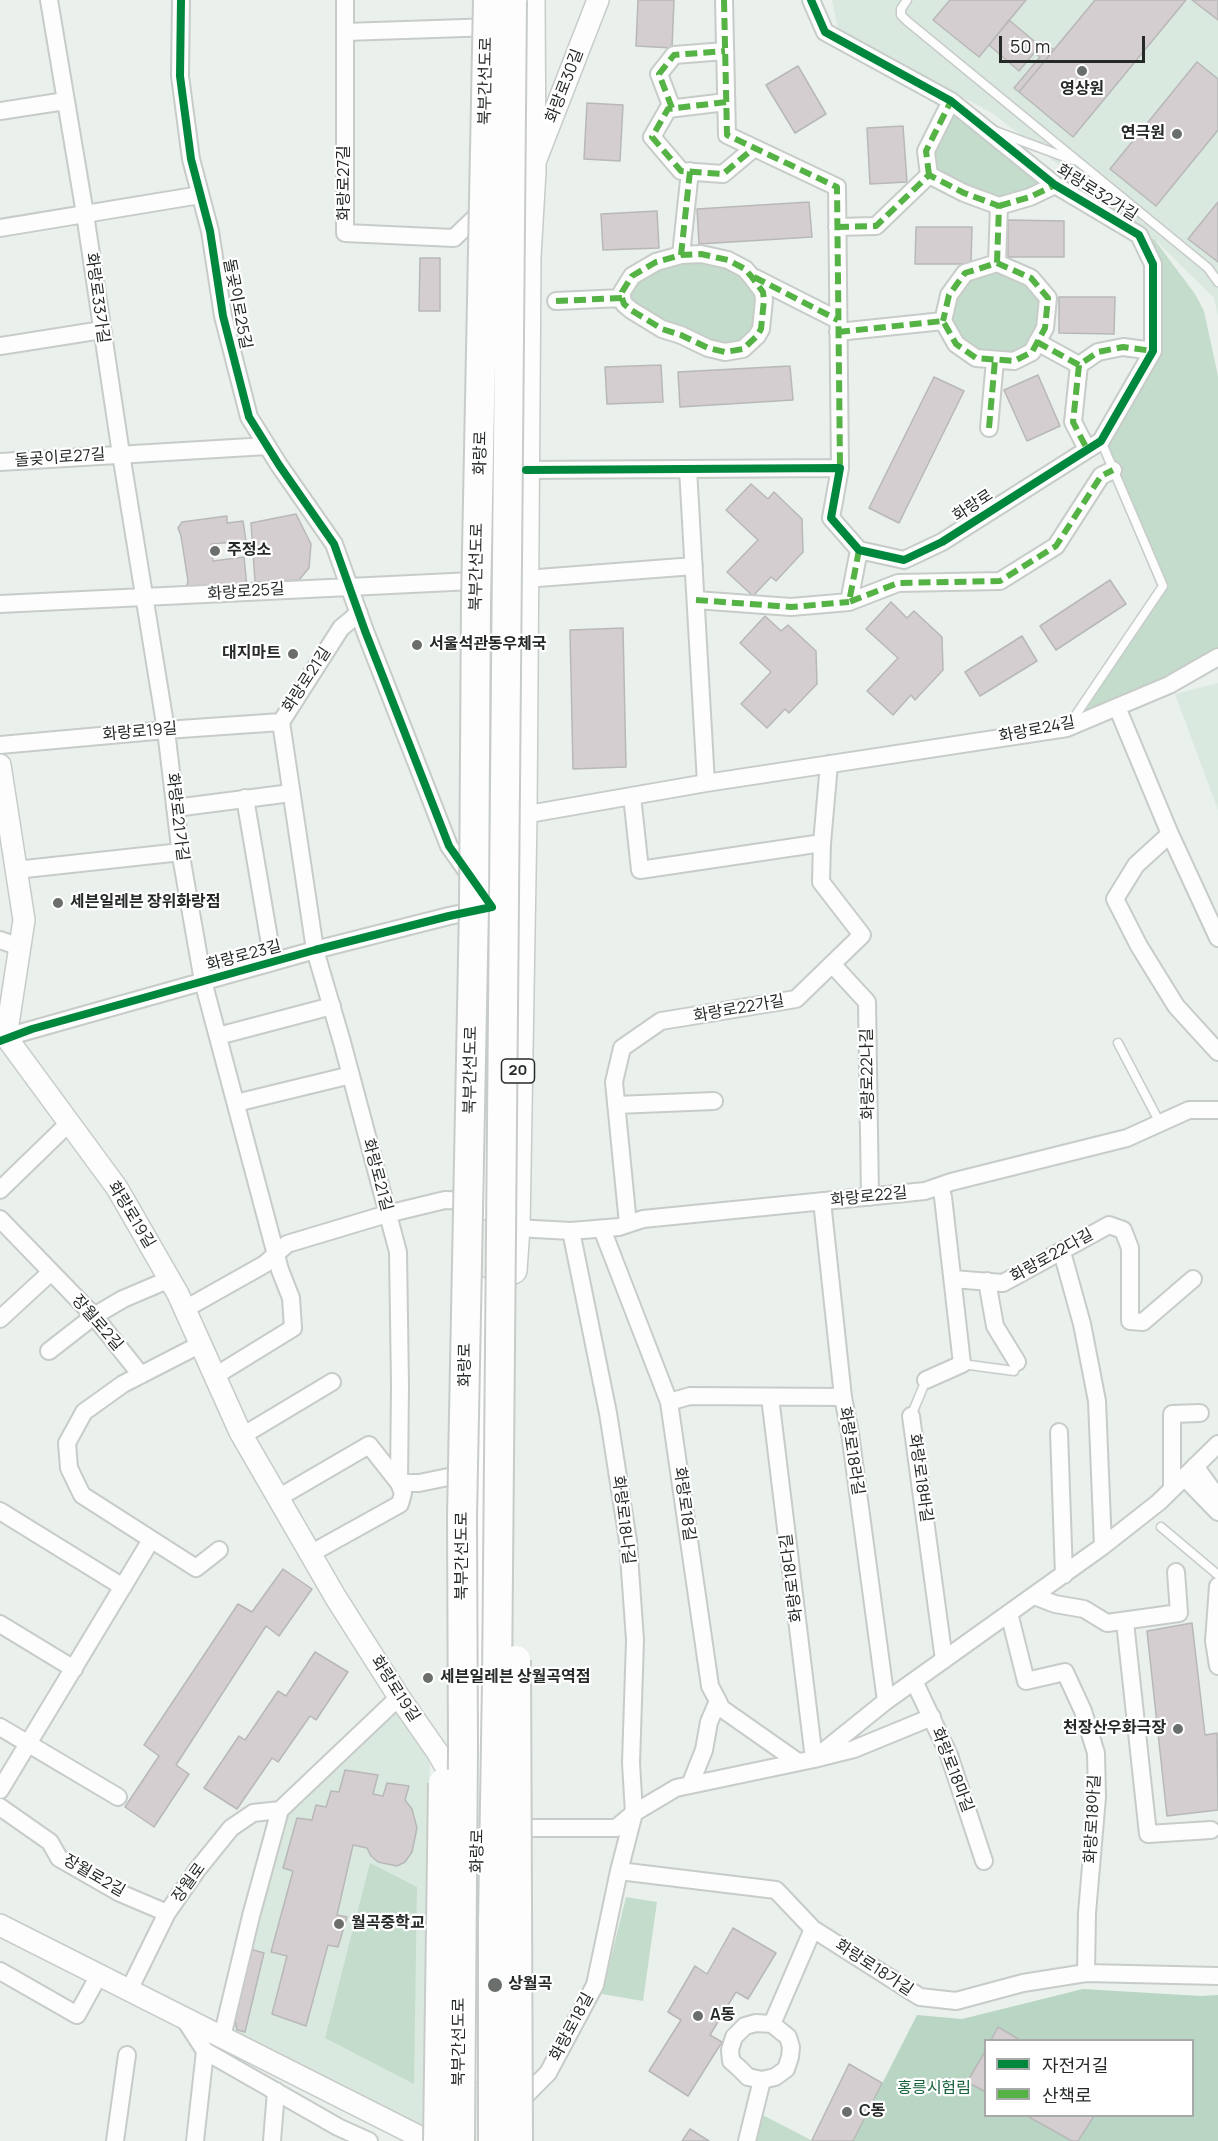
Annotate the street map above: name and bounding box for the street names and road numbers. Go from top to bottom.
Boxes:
street label: 북부간선도로 [476,37,496,125]
street label: 화랑로30길 [542,46,588,126]
street label: 화랑로27길 [335,145,355,221]
street label: 화랑로32가길 [1053,161,1141,225]
street label: 화랑로33가길 [81,251,113,345]
street label: 돌곶이로25길 [219,257,255,351]
street label: 화랑로 [471,431,491,475]
street label: 돌곶이로27길 [14,445,106,471]
street label: 화랑로 [949,486,997,526]
street label: 북부간선도로 [467,523,487,611]
street label: 화랑로25길 [207,580,285,604]
street label: 화랑로21길 [279,644,335,716]
street label: 화랑로24길 [997,713,1077,747]
street label: 화랑로19길 [102,719,178,745]
street label: 화랑로21가길 [162,772,192,862]
street label: 화랑로23길 [204,937,284,975]
street label: 화랑로22가길 [692,992,786,1026]
street label: 북부간선도로 [461,1026,481,1114]
street label: 화랑로22나길 [858,1028,878,1120]
road number: 20 [502,1059,534,1083]
street label: 화랑로21길 [358,1137,396,1213]
street label: 화랑로19길 [103,1178,159,1252]
street label: 화랑로22길 [830,1183,908,1211]
street label: 화랑로22다길 [1007,1225,1097,1287]
street label: 장월로2길 [67,1291,127,1355]
street label: 화랑로 [456,1343,476,1387]
street label: 화랑로18라길 [835,1405,867,1497]
street label: 화랑로18바길 [904,1433,936,1523]
street label: 화랑로18길 [669,1466,699,1542]
street label: 화랑로18나길 [608,1475,638,1565]
street label: 북부간선도로 [453,1512,473,1600]
street label: 화랑로18다길 [777,1533,807,1623]
street label: 화랑로19길 [367,1652,423,1726]
street label: 화랑로18마길 [927,1725,977,1815]
street label: 화랑로18아길 [1081,1774,1105,1864]
street label: 화랑로 [468,1829,488,1873]
street label: 장월로2길 [60,1851,128,1901]
street label: 장월로 [168,1859,210,1907]
street label: 화랑로18가길 [831,1936,917,2000]
street label: 화랑로18길 [546,1990,598,2064]
street label: 북부간선도로 [450,1998,470,2086]

